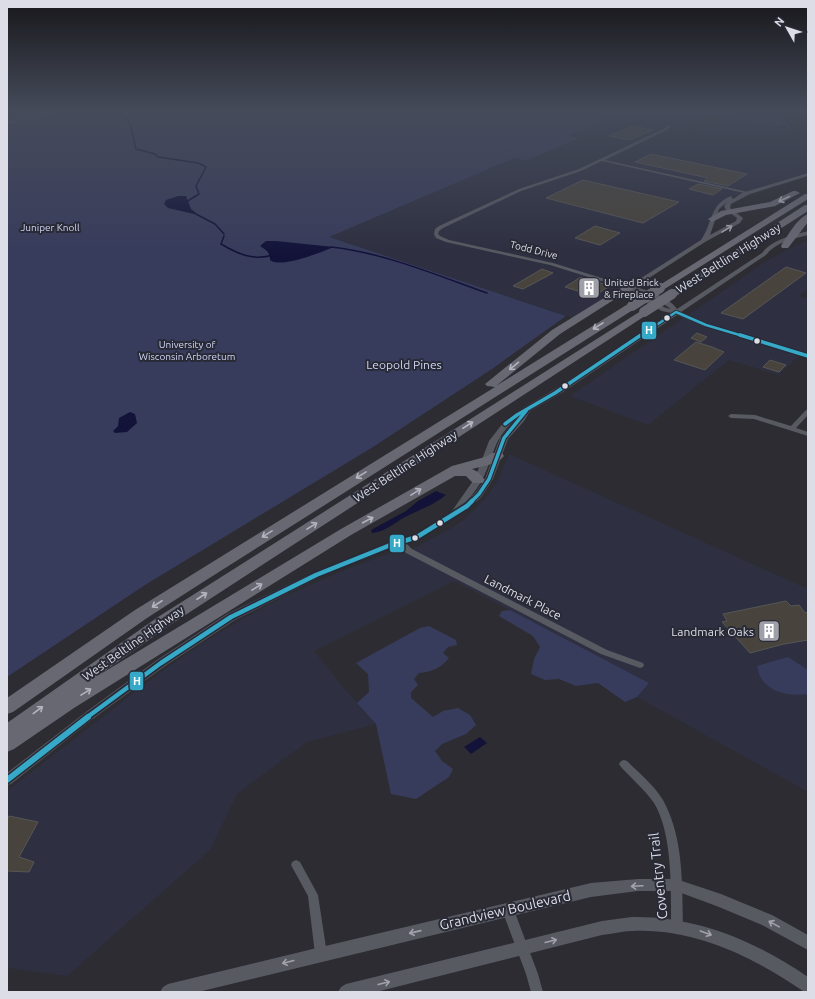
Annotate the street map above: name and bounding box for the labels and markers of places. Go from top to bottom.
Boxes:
building icon: United Brick & Fireplace [576,275,602,301]
place label: United Brick & Fireplace [604,277,659,300]
unlabelled marker [662,313,672,323]
unlabelled marker [752,336,762,346]
unlabelled marker [560,381,570,391]
unlabelled marker [435,518,445,528]
unlabelled marker [410,533,420,543]
building icon: Landmark Oaks [756,618,782,644]
place label: Landmark Oaks [671,625,754,638]

